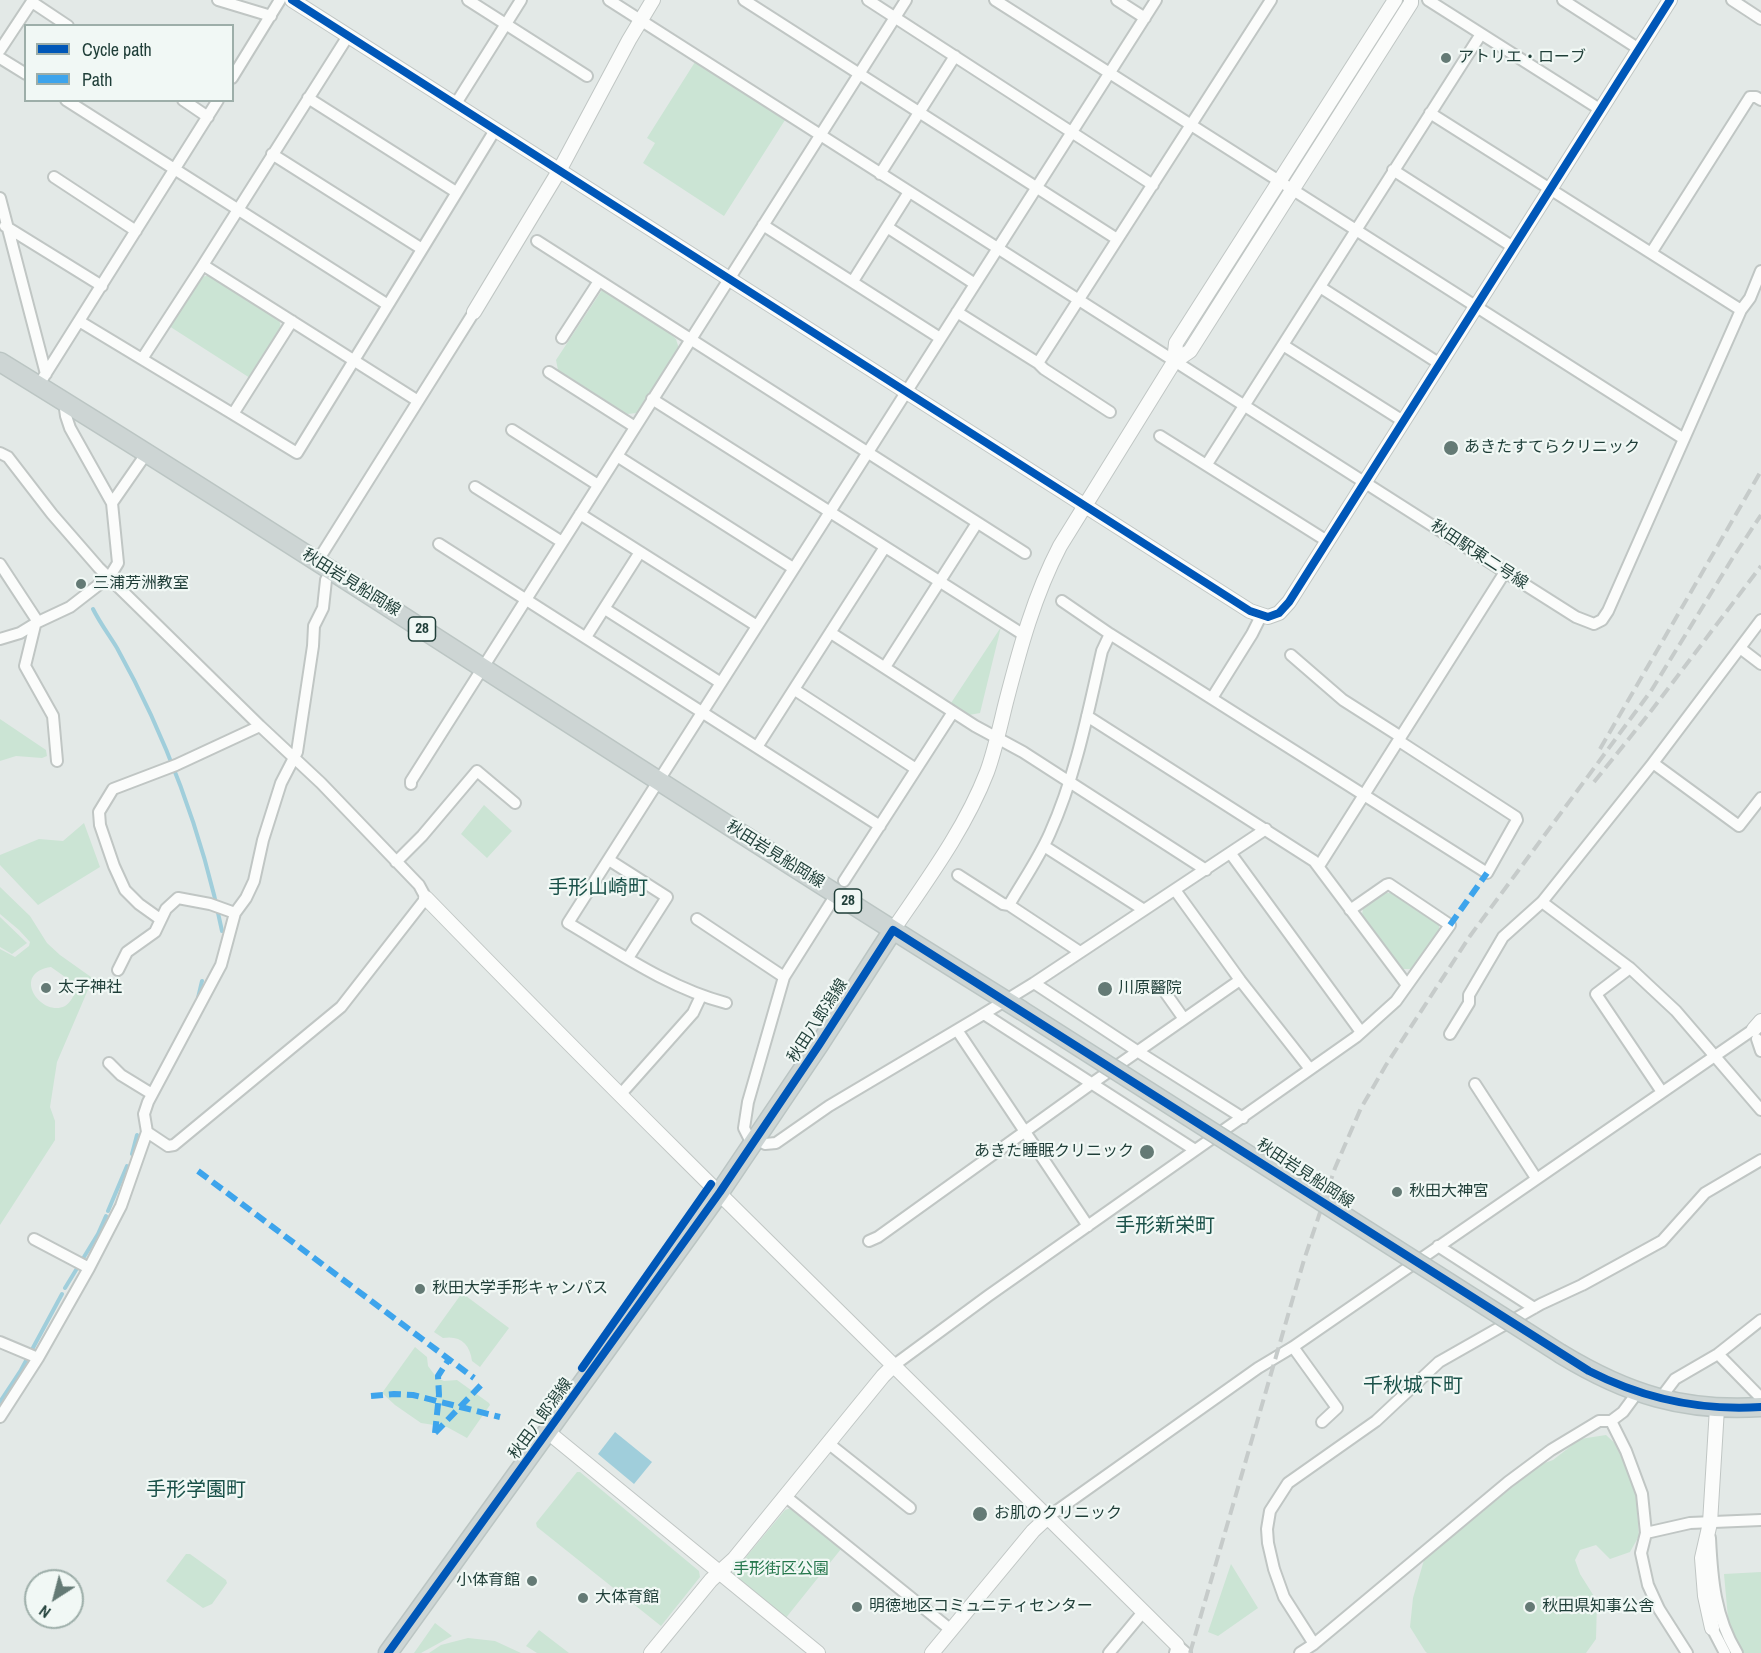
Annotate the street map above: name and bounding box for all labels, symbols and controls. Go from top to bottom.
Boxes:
legend [24,24,234,102]
text: Cycle path [82,37,152,62]
place label: アトリエ・ローブ [1458,48,1586,68]
marker: アトリエ・ローブ [1439,51,1453,65]
text: Path [82,67,112,92]
place label: あきたすてらクリニック [1464,438,1640,458]
marker: あきたすてらクリニック [1442,439,1460,457]
street label: 秋田駅東二号線 [1427,516,1531,594]
street label: 秋田岩見船岡線 [298,545,404,621]
place label: 三浦芳洲教室 [93,574,189,594]
marker: 三浦芳洲教室 [74,577,88,591]
road number: 28 [408,617,436,641]
street label: 秋田岩見船岡線 [722,817,828,893]
district label: 手形山崎町 [548,877,648,901]
road number: 28 [834,889,862,913]
street label: 秋田八郎潟線 [784,976,852,1066]
place label: 太子神社 [58,978,122,998]
place label: 川原醫院 [1118,979,1182,999]
marker: 川原醫院 [1096,980,1114,998]
marker: 太子神社 [39,981,53,995]
street label: 秋田岩見船岡線 [1253,1135,1357,1213]
place label: あきた睡眠クリニック [974,1142,1134,1162]
marker: あきた睡眠クリニック [1138,1143,1156,1161]
place label: 秋田大神宮 [1409,1182,1489,1202]
marker: 秋田大神宮 [1390,1185,1404,1199]
district label: 手形新栄町 [1115,1215,1215,1239]
place label: 秋田大学手形キャンパス [432,1279,608,1299]
marker: 秋田大学手形キャンパス [413,1282,427,1296]
street label: 秋田八郎潟線 [505,1375,577,1463]
district label: 千秋城下町 [1363,1375,1463,1399]
district label: 手形学園町 [146,1479,246,1503]
place label: お肌のクリニック [994,1504,1122,1524]
marker: お肌のクリニック [971,1505,989,1523]
park label: 手形街区公園 [733,1560,829,1580]
north arrow [24,1569,84,1629]
place label: 小体育館 [456,1571,520,1591]
marker: 小体育館 [525,1574,539,1588]
place label: 大体育館 [595,1588,659,1608]
marker: 大体育館 [576,1591,590,1605]
place label: 明徳地区コミュニティセンター [869,1597,1093,1617]
place label: 秋田県知事公舎 [1542,1597,1654,1617]
text: N [34,1600,55,1624]
marker: 明徳地区コミュニティセンター [850,1600,864,1614]
marker: 秋田県知事公舎 [1523,1600,1537,1614]

